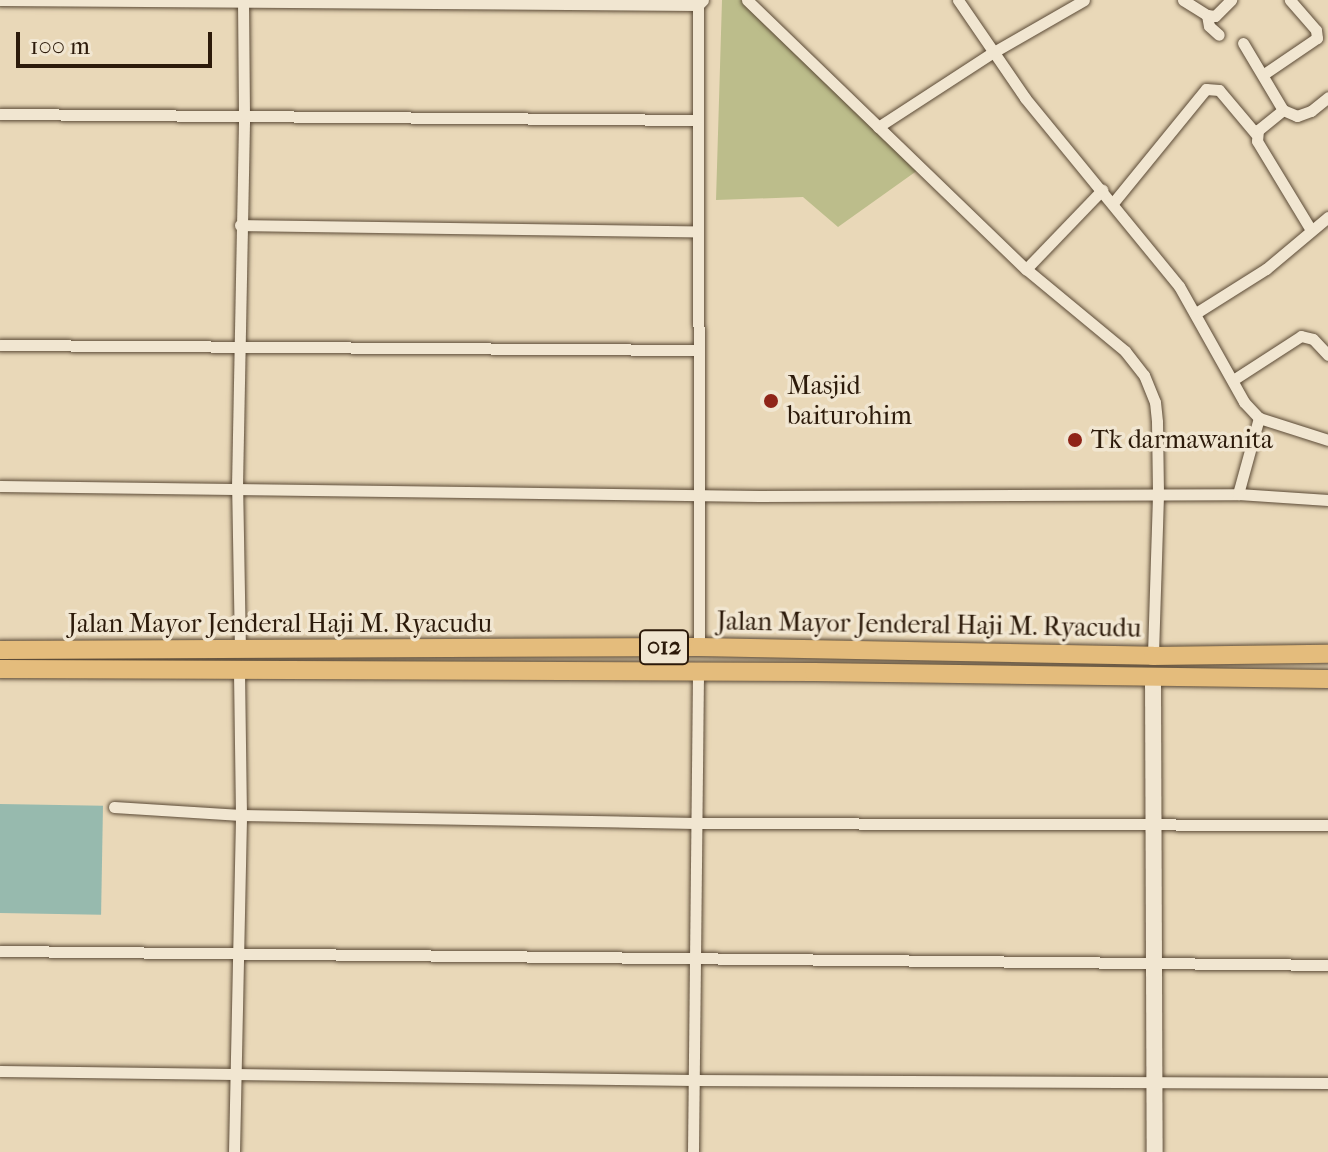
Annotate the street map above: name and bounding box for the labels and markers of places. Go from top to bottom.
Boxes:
place label: Masjid baiturohim [787,370,912,432]
marker: Masjid baiturohim [762,392,780,410]
place label: Tk darmawanita [1091,424,1273,456]
marker: Tk darmawanita [1066,431,1084,449]

